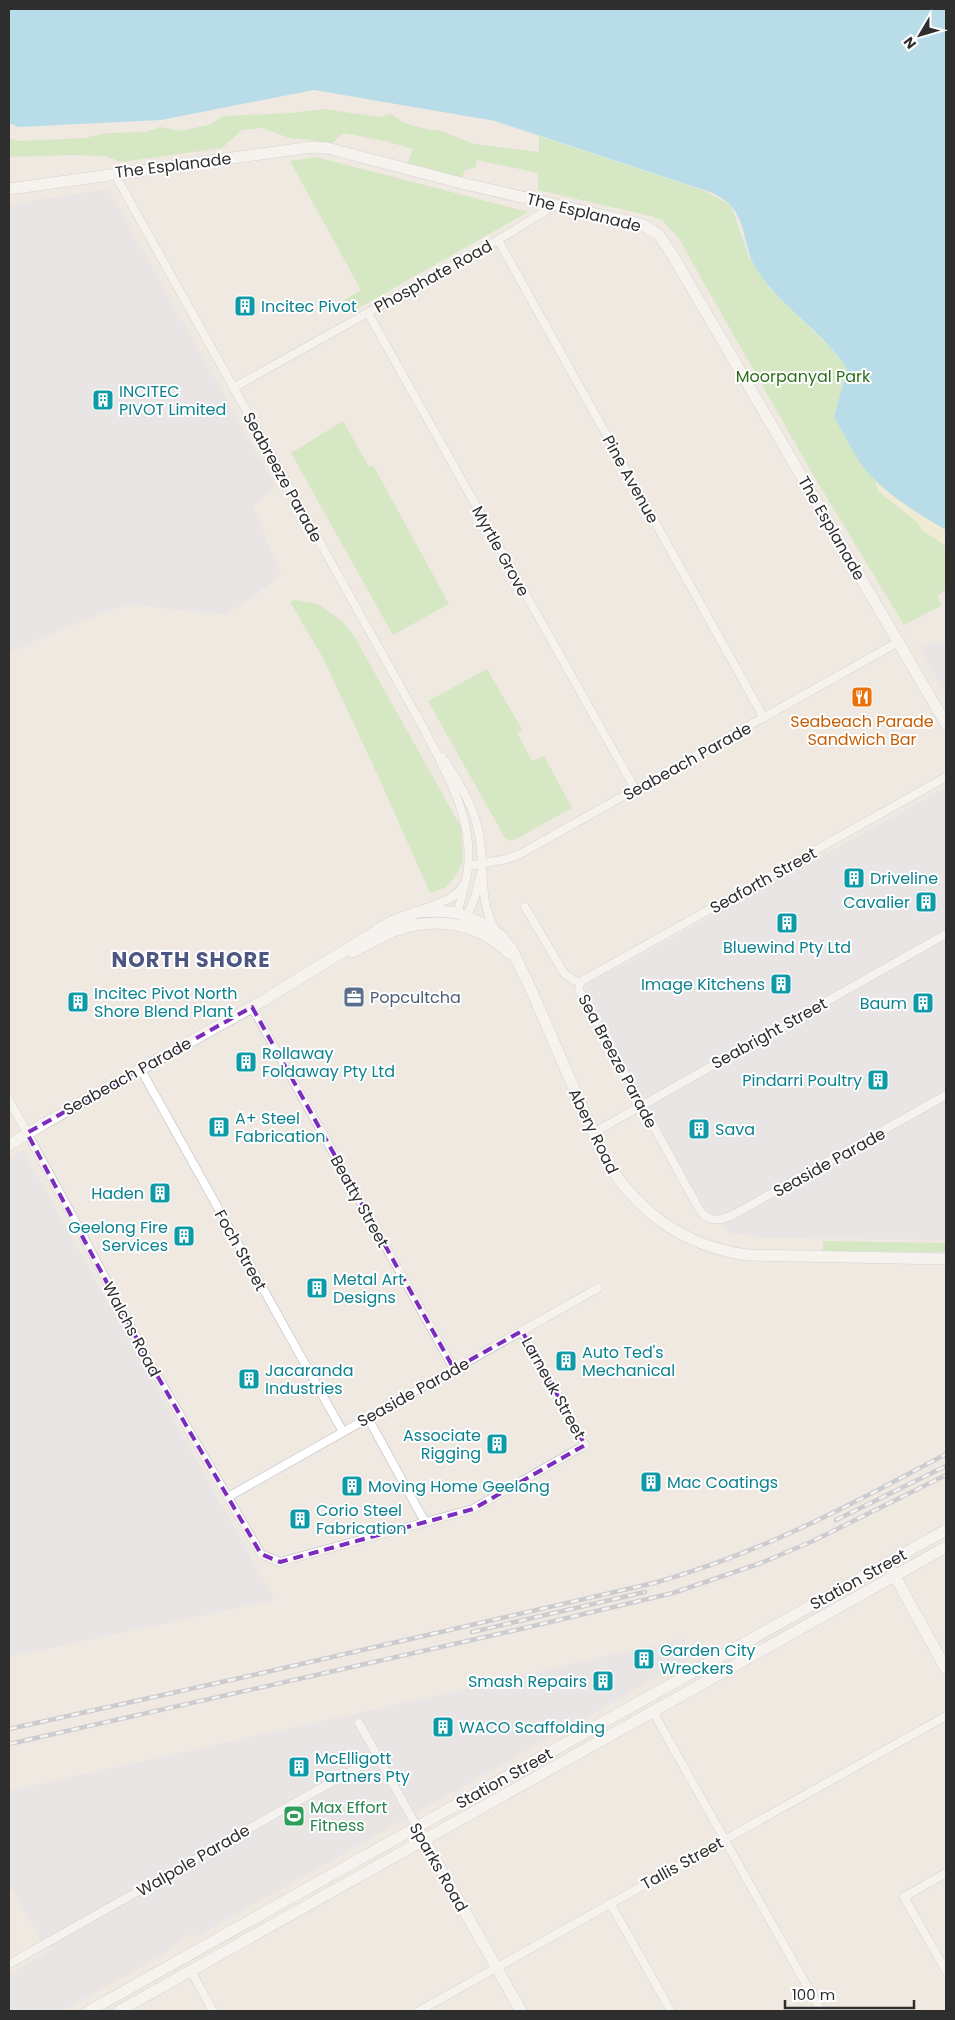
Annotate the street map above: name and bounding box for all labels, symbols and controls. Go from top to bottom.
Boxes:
north arrow [895,10,945,60]
text: N [899,33,921,53]
street label: The Esplanade [114,147,233,184]
street label: The Esplanade [524,187,644,238]
street label: Phosphate Road [370,234,496,318]
building icon: Incitec Pivot [233,294,257,318]
place label: Incitec Pivot [261,295,357,318]
park label: Moorpanyal Park [736,365,871,388]
place label: INCITEC PIVOT Limited [119,380,226,421]
building icon: INCITEC PIVOT Limited [91,388,115,412]
street label: Seabreeze Parade [237,408,328,547]
street label: Pine Avenue [597,431,664,528]
street label: The Esplanade [792,472,871,585]
street label: Myrtle Grove [466,502,535,601]
restaurant icon: Seabeach Parade Sandwich Bar [850,685,874,709]
place label: Seabeach Parade Sandwich Bar [790,710,934,751]
street label: Seabeach Parade [619,717,756,806]
street label: Seaforth Street [706,842,821,919]
building icon: Driveline [842,866,866,890]
place label: Driveline [870,867,938,890]
building icon: Cavalier [914,890,938,914]
place label: Cavalier [843,891,910,914]
building icon: Bluewind Pty Ltd [775,911,799,935]
place label: Bluewind Pty Ltd [723,936,851,959]
district label: NORTH SHORE [111,945,271,974]
building icon: Image Kitchens [769,972,793,996]
place label: Image Kitchens [641,973,765,996]
place label: Incitec Pivot North Shore Blend Plant [94,982,238,1023]
office icon: Popcultcha [342,985,366,1009]
place label: Popcultcha [370,986,461,1009]
building icon: Incitec Pivot North Shore Blend Plant [66,990,90,1014]
street label: Sea Breeze Parade [572,990,663,1133]
building icon: Baum [911,991,935,1015]
street label: Seabright Street [707,992,831,1075]
place label: Baum [860,992,907,1015]
street label: Seabeach Parade [59,1032,196,1121]
place label: Rollaway Foldaway Pty Ltd [262,1042,395,1083]
building icon: Rollaway Foldaway Pty Ltd [234,1050,258,1074]
building icon: Pindarri Poultry [866,1068,890,1092]
place label: Pindarri Poultry [742,1069,862,1092]
street label: Abery Road [563,1085,624,1178]
place label: A+ Steel Fabrication [235,1107,325,1148]
building icon: A+ Steel Fabrication [207,1115,231,1139]
building icon: Sava [687,1117,711,1141]
place label: Sava [715,1118,755,1141]
street label: Seaside Parade [769,1122,890,1203]
street label: Beatty Street [325,1151,395,1252]
building icon: Haden [148,1181,172,1205]
place label: Haden [91,1182,144,1205]
street label: Foch Street [209,1206,272,1295]
place label: Geelong Fire Services [68,1216,168,1257]
building icon: Geelong Fire Services [172,1224,196,1248]
place label: Metal Art Designs [333,1268,404,1309]
building icon: Metal Art Designs [305,1276,329,1300]
street label: Walchs Road [97,1278,166,1381]
street label: Larneuk Street [516,1333,591,1444]
place label: Auto Ted's Mechanical [582,1341,675,1382]
building icon: Auto Ted's Mechanical [554,1349,578,1373]
street label: Seaside Parade [353,1352,474,1433]
place label: Jacaranda Industries [265,1359,353,1400]
building icon: Jacaranda Industries [237,1367,261,1391]
place label: Associate Rigging [403,1424,481,1465]
building icon: Associate Rigging [485,1432,509,1456]
building icon: Mac Coatings [639,1470,663,1494]
place label: Mac Coatings [667,1471,778,1494]
building icon: Moving Home Geelong [340,1474,364,1498]
place label: Moving Home Geelong [368,1475,550,1498]
place label: Corio Steel Fabrication [316,1499,406,1540]
building icon: Corio Steel Fabrication [288,1507,312,1531]
street label: Station Street [806,1543,911,1616]
place label: Garden City Wreckers [660,1639,756,1680]
building icon: Garden City Wreckers [632,1647,656,1671]
building icon: Smash Repairs [591,1669,615,1693]
place label: Smash Repairs [468,1670,587,1693]
building icon: WACO Scaffolding [431,1715,455,1739]
place label: WACO Scaffolding [459,1716,605,1739]
street label: Station Street [452,1742,557,1815]
place label: McElligott Partners Pty [315,1747,410,1788]
building icon: McElligott Partners Pty [287,1755,311,1779]
place label: Max Effort Fitness [310,1796,387,1837]
sports icon: Max Effort Fitness [282,1804,306,1828]
street label: Sparks Road [404,1818,473,1916]
street label: Walpole Parade [132,1819,254,1902]
street label: Tallis Street [637,1831,728,1895]
scale bar [785,1978,914,2010]
text: 100 m [792,1984,835,2005]

